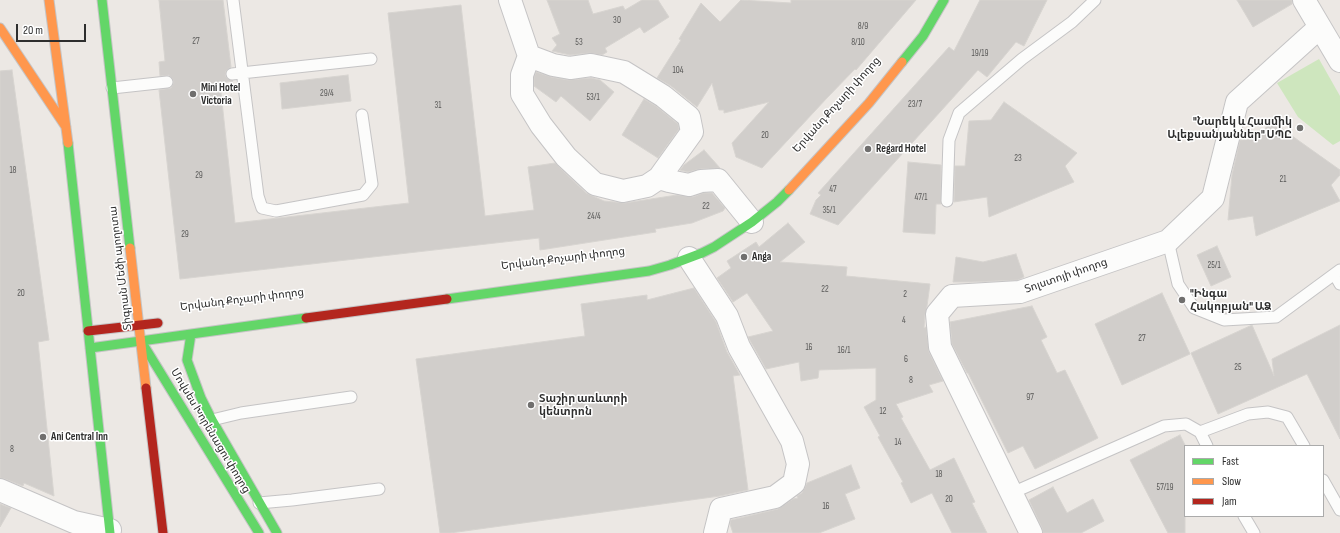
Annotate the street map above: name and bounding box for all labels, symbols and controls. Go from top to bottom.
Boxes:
scale bar [18,16,88,42]
house number: 30 [613,16,621,26]
house number: 8/9 [858,22,868,32]
text: 20 m [23,23,43,38]
house number: 27 [192,37,200,47]
house number: 53 [575,38,583,48]
house number: 8/10 [851,38,865,48]
house number: 19/19 [972,49,988,59]
street label: Երվանդ Քոչարի փողոց [790,54,884,156]
house number: 104 [673,66,683,76]
place label: Mini Hotel Victoria [201,81,240,107]
marker: Mini Hotel Victoria [188,89,198,99]
house number: 29/4 [320,89,334,99]
house number: 53/1 [586,93,600,103]
house number: 23/7 [908,100,922,110]
house number: 31 [435,101,441,111]
place label: "Նարեկ և Հասմիկ Ալեքսանյաններ" ՍՊԸ [1167,115,1292,141]
marker: "Նարեկ և Հասմիկ Ալեքսանյաններ" ՍՊԸ [1295,123,1305,133]
house number: 20 [761,131,769,141]
place label: Regard Hotel [876,142,926,156]
marker: Regard Hotel [863,144,873,154]
house number: 23 [1014,154,1022,164]
house number: 18 [9,166,17,176]
house number: 29 [195,171,203,181]
house number: 21 [1280,175,1286,185]
house number: 47 [829,185,837,195]
house number: 47/1 [914,193,928,203]
house number: 22 [702,202,710,212]
street label: Տիգրան Մեծի պողոտա [107,205,135,331]
house number: 35/1 [822,206,836,216]
house number: 24/4 [587,212,601,222]
house number: 29 [181,230,189,240]
street label: Երվանդ Քոչարի փողոց [500,245,626,273]
place label: Anga [752,250,771,264]
marker: Anga [739,252,749,262]
street label: Տոլստոյի փողոց [1023,256,1109,296]
house number: 25/1 [1207,261,1221,271]
house number: 22 [821,285,829,295]
street label: Երվանդ Քոչարի փողոց [179,286,305,314]
place label: "Ինգա Հակոբյան" ԱՁ [1190,287,1271,313]
house number: 20 [17,289,25,299]
house number: 2 [903,290,907,300]
marker: "Ինգա Հակոբյան" ԱՁ [1177,295,1187,305]
house number: 4 [902,316,906,326]
house number: 27 [1138,334,1146,344]
house number: 16 [805,343,813,353]
house number: 16/1 [838,346,850,356]
house number: 6 [904,355,908,365]
house number: 25 [1234,363,1242,373]
street label: Մովսես Խորենացու փողոց [167,366,253,496]
house number: 8 [909,376,913,386]
place label: Տաշիր առևտրի կենտրոն [539,392,627,418]
house number: 97 [1026,393,1034,403]
marker: Տաշիր առևտրի կենտրոն [526,400,536,410]
house number: 12 [880,407,886,417]
place label: Ani Central Inn [51,430,108,444]
marker: Ani Central Inn [38,432,48,442]
house number: 14 [895,438,901,448]
house number: 8 [10,445,14,455]
legend [1184,445,1324,517]
text: Fast [1222,454,1239,469]
house number: 18 [935,470,943,480]
text: Slow [1222,474,1241,489]
house number: 57/19 [1157,483,1173,493]
text: Jam [1222,494,1237,509]
house number: 20 [945,495,953,505]
house number: 16 [822,502,830,512]

